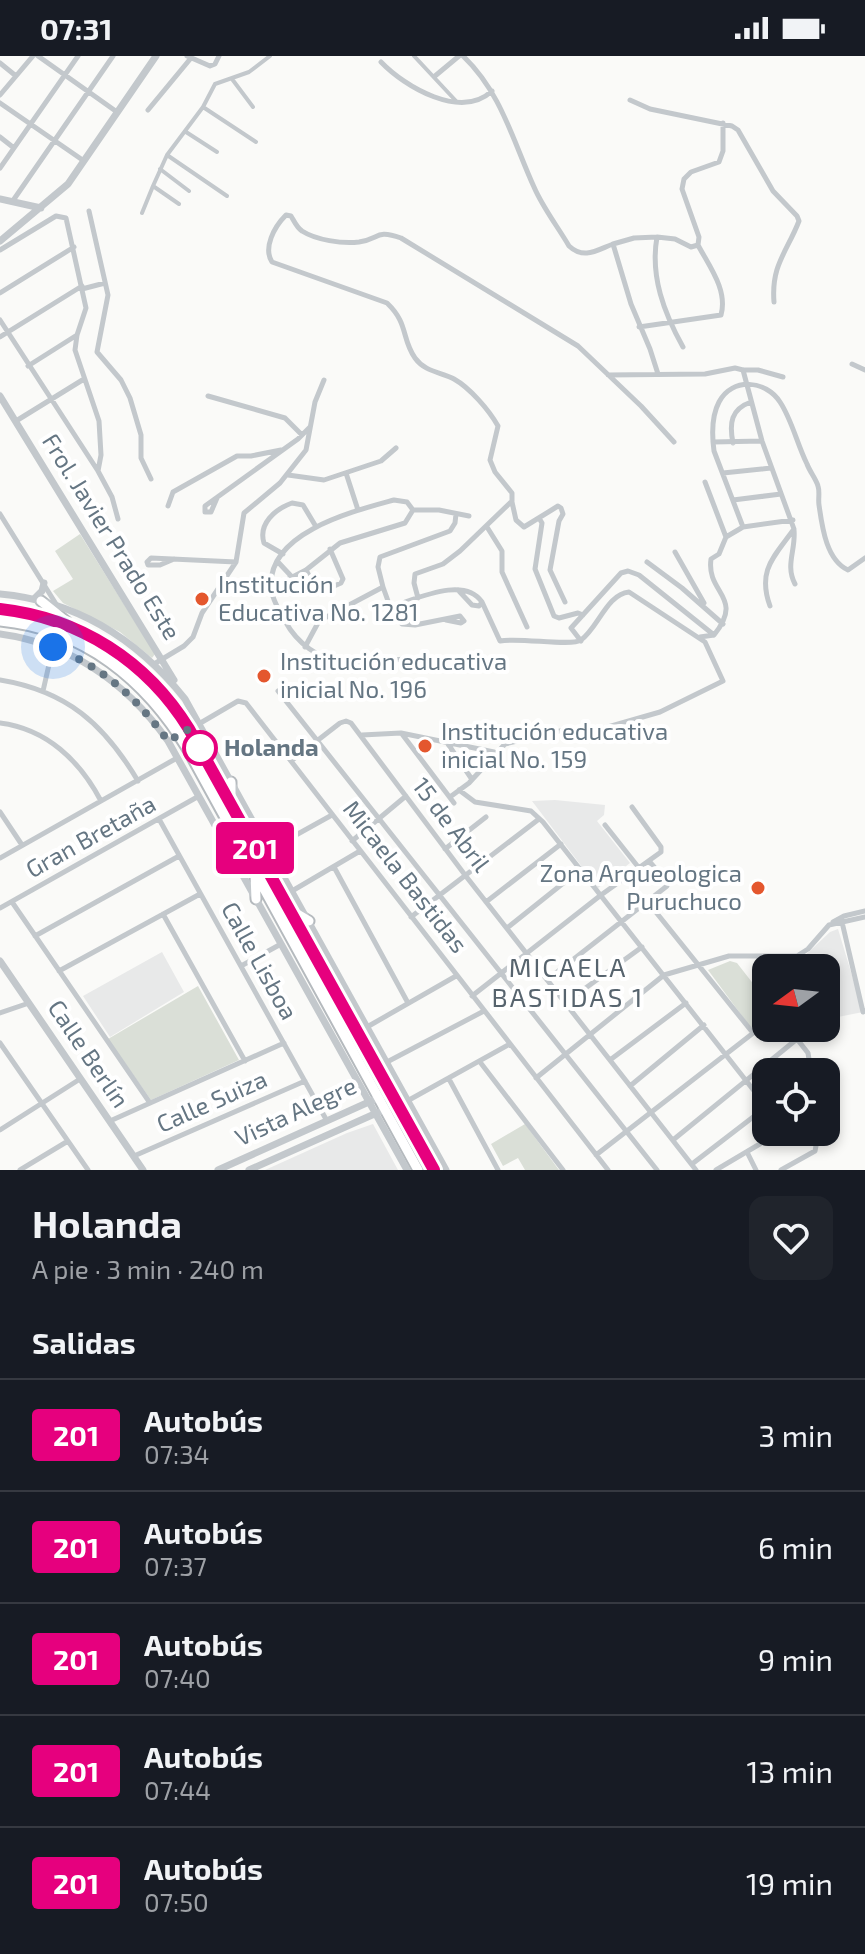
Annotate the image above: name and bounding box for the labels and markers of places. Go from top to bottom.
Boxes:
place label: Institución Educativa No. 1281 [218,569,419,626]
marker: Institución Educativa No. 1281 [193,590,211,608]
place label: Institución educativa inicial No. 196 [280,646,507,703]
marker: Institución educativa inicial No. 196 [255,667,273,685]
place label: Institución educativa inicial No. 159 [441,716,668,773]
marker: Holanda [183,731,217,765]
place label: Holanda [224,732,319,761]
marker: Institución educativa inicial No. 159 [416,737,434,755]
place label: Zona Arqueologica Puruchuco [540,858,742,915]
marker: Zona Arqueologica Puruchuco [749,879,767,897]

